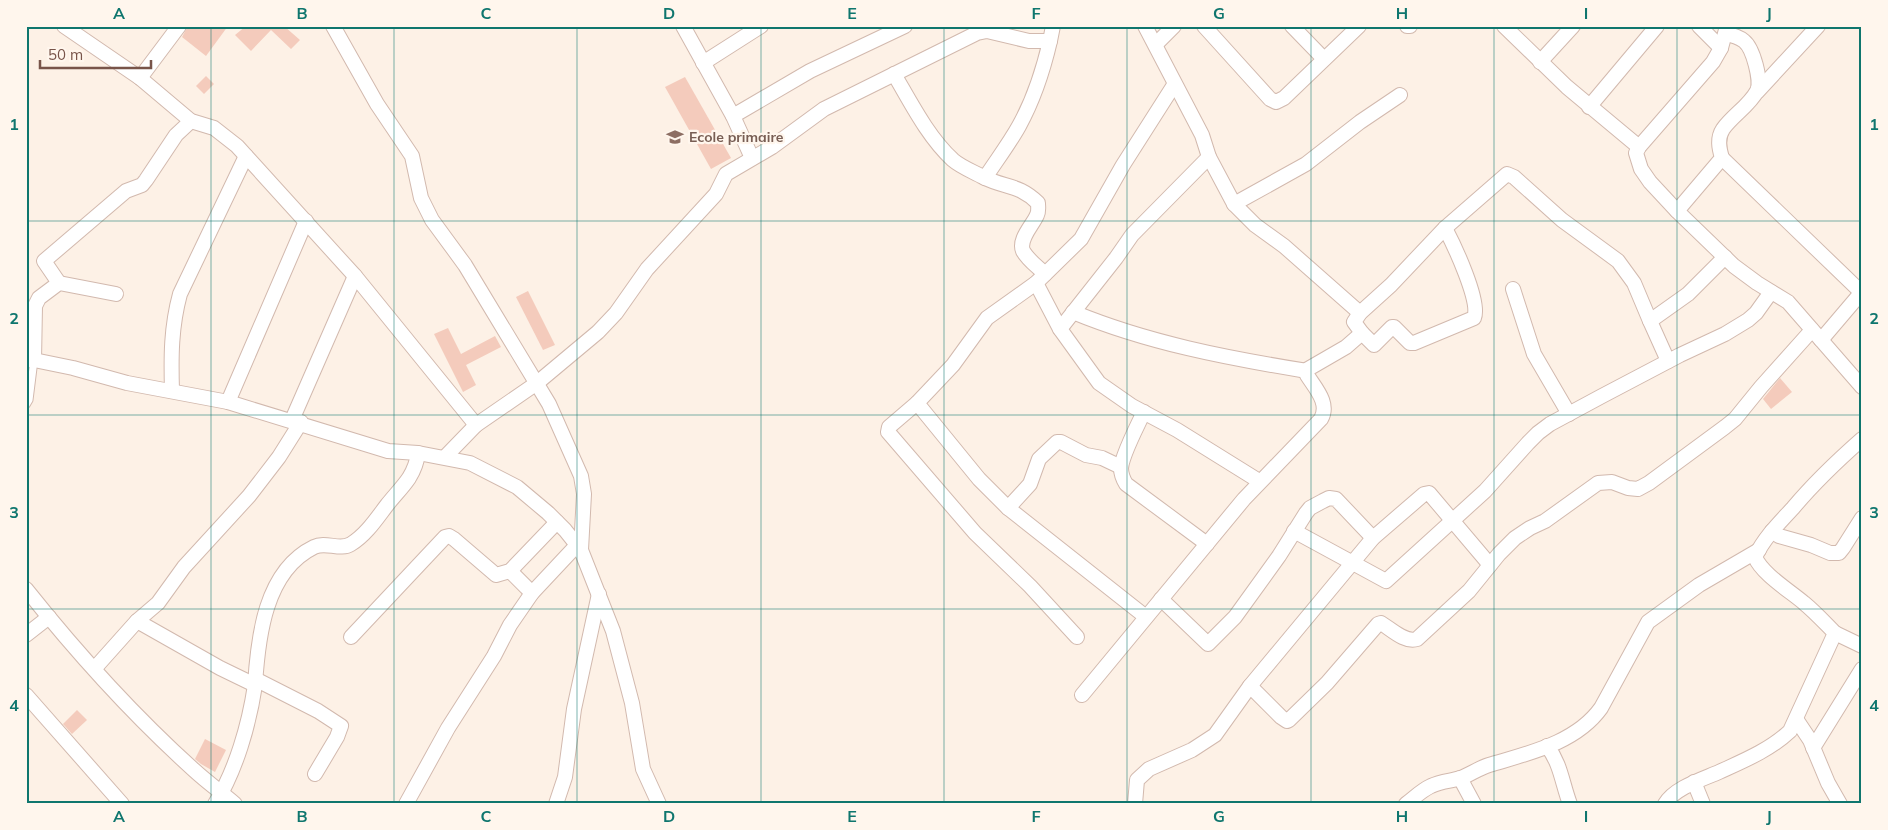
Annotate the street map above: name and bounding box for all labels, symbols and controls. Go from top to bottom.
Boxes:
text: A [113,3,125,23]
text: B [296,3,308,23]
text: C [481,3,492,23]
text: D [663,3,675,23]
text: E [847,3,857,23]
text: F [1031,3,1041,23]
text: G [1213,3,1225,23]
text: H [1396,3,1408,23]
text: I [1584,3,1588,23]
text: J [1766,3,1772,23]
scale bar [40,38,151,70]
text: 50 m [48,45,83,64]
text: 1 [9,114,19,134]
text: 1 [1869,114,1879,134]
school or university icon: Ecole primaire [665,127,685,147]
place label: Ecole primaire [689,128,784,146]
text: 2 [9,308,19,328]
text: 2 [1869,308,1879,328]
text: 3 [9,502,19,522]
text: 3 [1869,502,1879,522]
text: 4 [9,695,19,715]
text: 4 [1869,695,1879,715]
text: A [113,806,125,826]
text: B [296,806,308,826]
text: C [481,806,492,826]
text: D [663,806,675,826]
text: E [847,806,857,826]
text: F [1031,806,1041,826]
text: G [1213,806,1225,826]
text: H [1396,806,1408,826]
text: I [1584,806,1588,826]
text: J [1766,806,1772,826]

